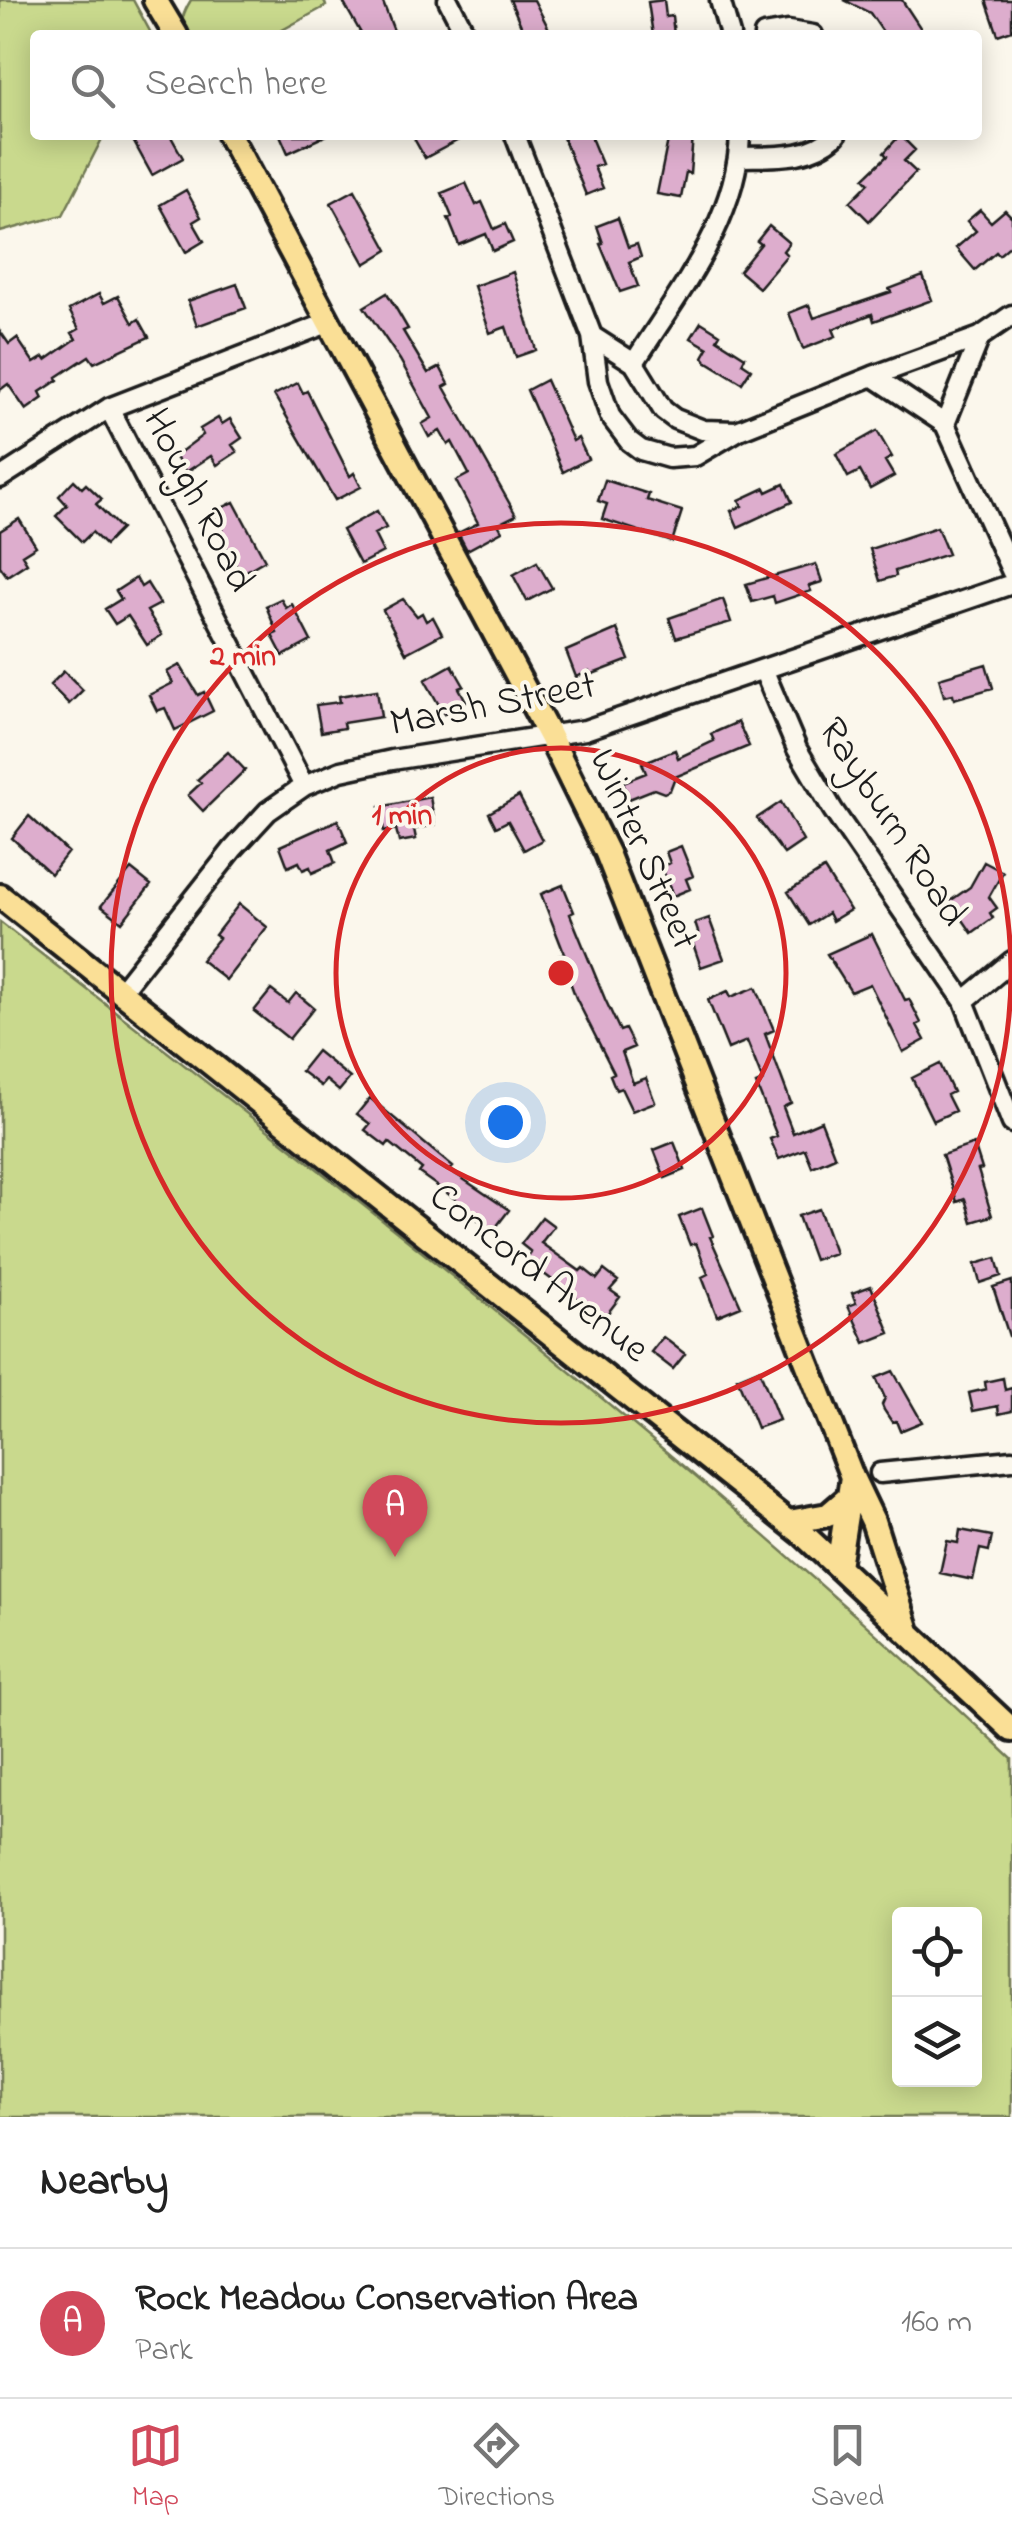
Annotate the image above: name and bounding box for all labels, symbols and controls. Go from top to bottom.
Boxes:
search box [30,30,982,140]
text: Search here [145,57,327,113]
icon: search [65,58,120,113]
street label: Hough Road [125,399,269,603]
text: 2 min [209,636,276,680]
street label: Marsh Street [385,657,601,755]
street label: Rayburn Road [801,707,981,939]
street label: Winter Street [571,740,713,960]
text: 1 min [372,795,432,839]
centre of rings [543,955,579,991]
your location [480,1097,531,1148]
street label: Concord Avenue [415,1169,661,1379]
pin: A [362,1474,428,1557]
map controls [892,1907,982,2087]
button: locate [892,1907,982,1997]
button: layers [892,1997,982,2087]
text: Nearby [40,2152,168,2213]
text: Rock Meadow Conservation Area [135,2272,638,2328]
text: A [63,2300,82,2347]
text: 160 m [901,2300,972,2347]
text: Park [135,2328,193,2375]
tab: Map [128,2418,183,2519]
tab: Directions [439,2418,555,2519]
tab: Saved [811,2418,884,2519]

